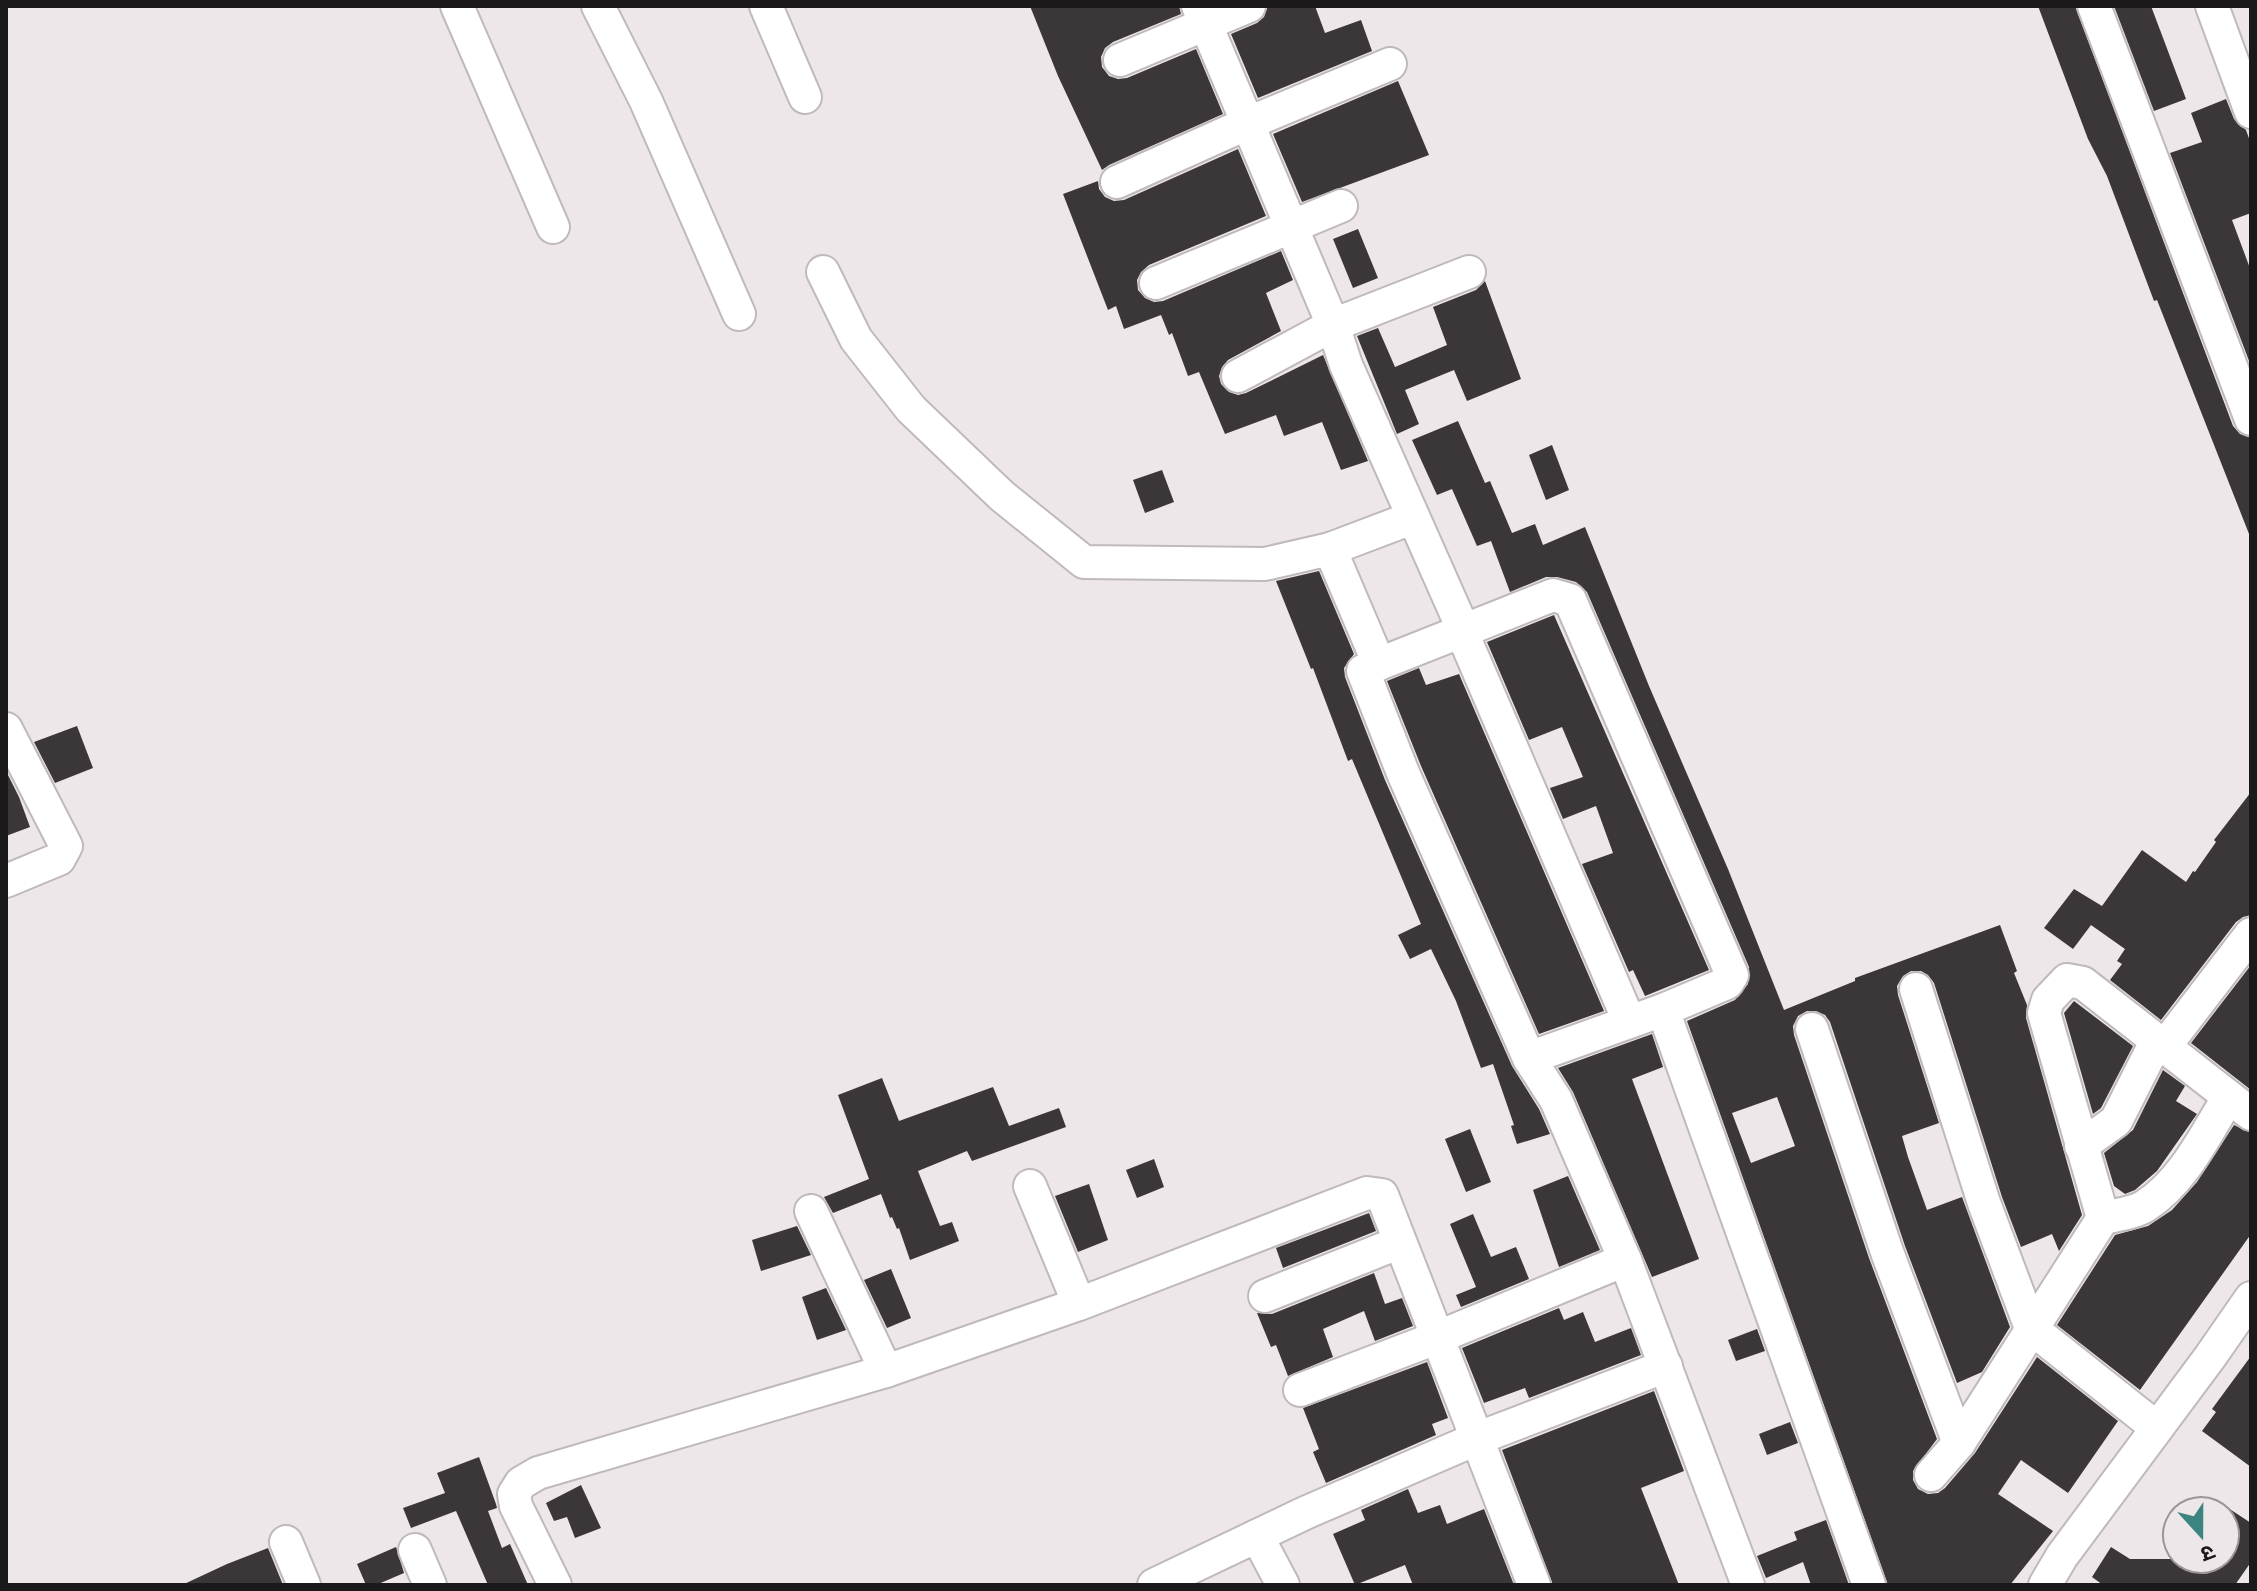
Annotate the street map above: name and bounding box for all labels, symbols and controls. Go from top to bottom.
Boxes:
north arrow [2161,1495,2241,1575]
text: उ [2196,1539,2218,1568]

